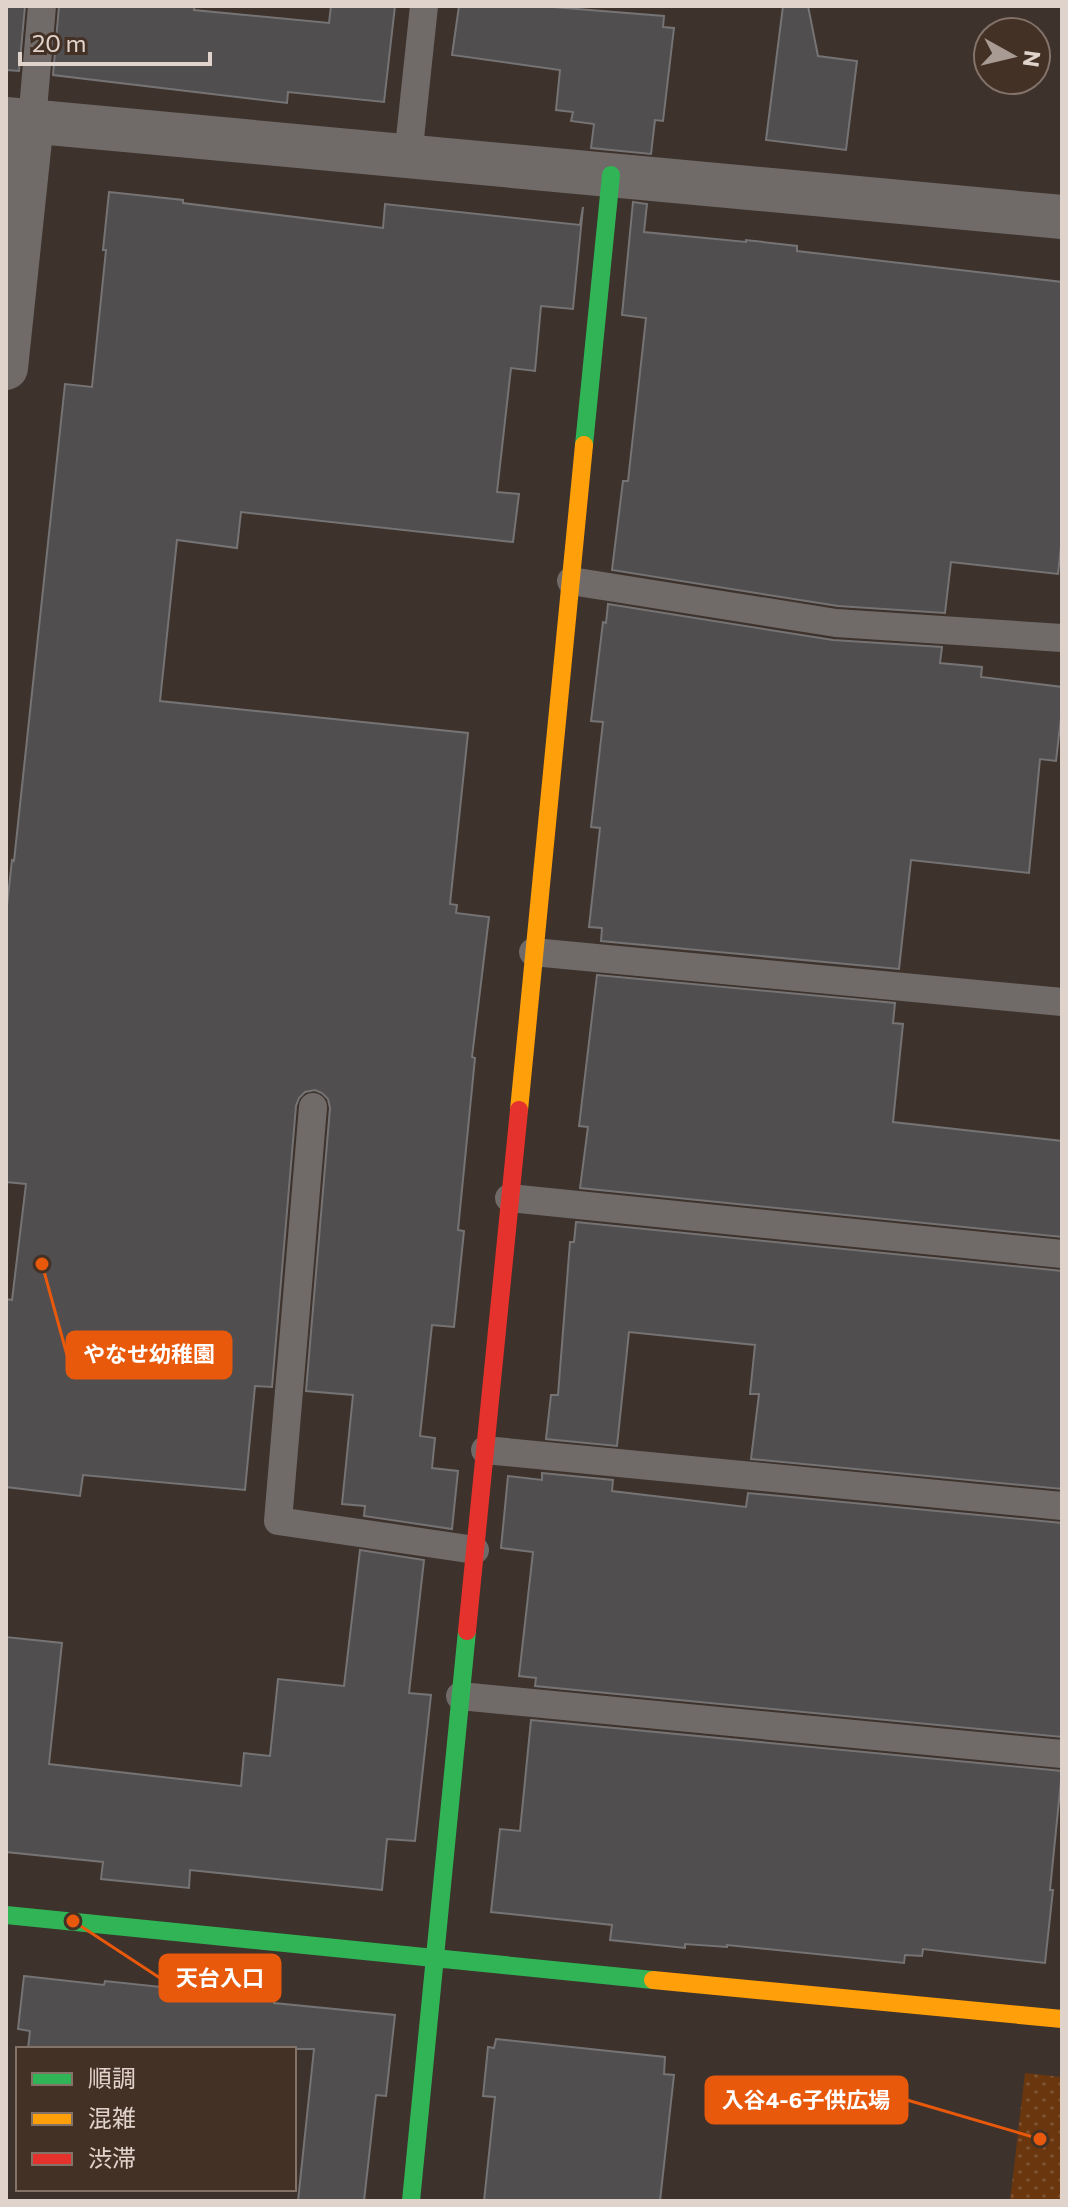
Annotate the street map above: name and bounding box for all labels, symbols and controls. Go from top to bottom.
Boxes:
scale bar [20,16,210,66]
north arrow [972,16,1052,96]
text: 20 m [32,28,86,57]
text: N [1018,49,1047,69]
callout: やなせ幼稚園 [67,1332,231,1378]
text: やなせ幼稚園 [83,1340,215,1367]
callout: 天台入口 [160,1955,280,2001]
text: 天台入口 [176,1964,264,1991]
legend [16,2047,296,2191]
text: 順調 [88,2063,136,2092]
callout: 入谷4-6子供広場 [706,2077,907,2123]
text: 入谷4-6子供広場 [722,2086,890,2113]
text: 混雑 [88,2103,136,2132]
text: 渋滞 [88,2143,136,2172]

